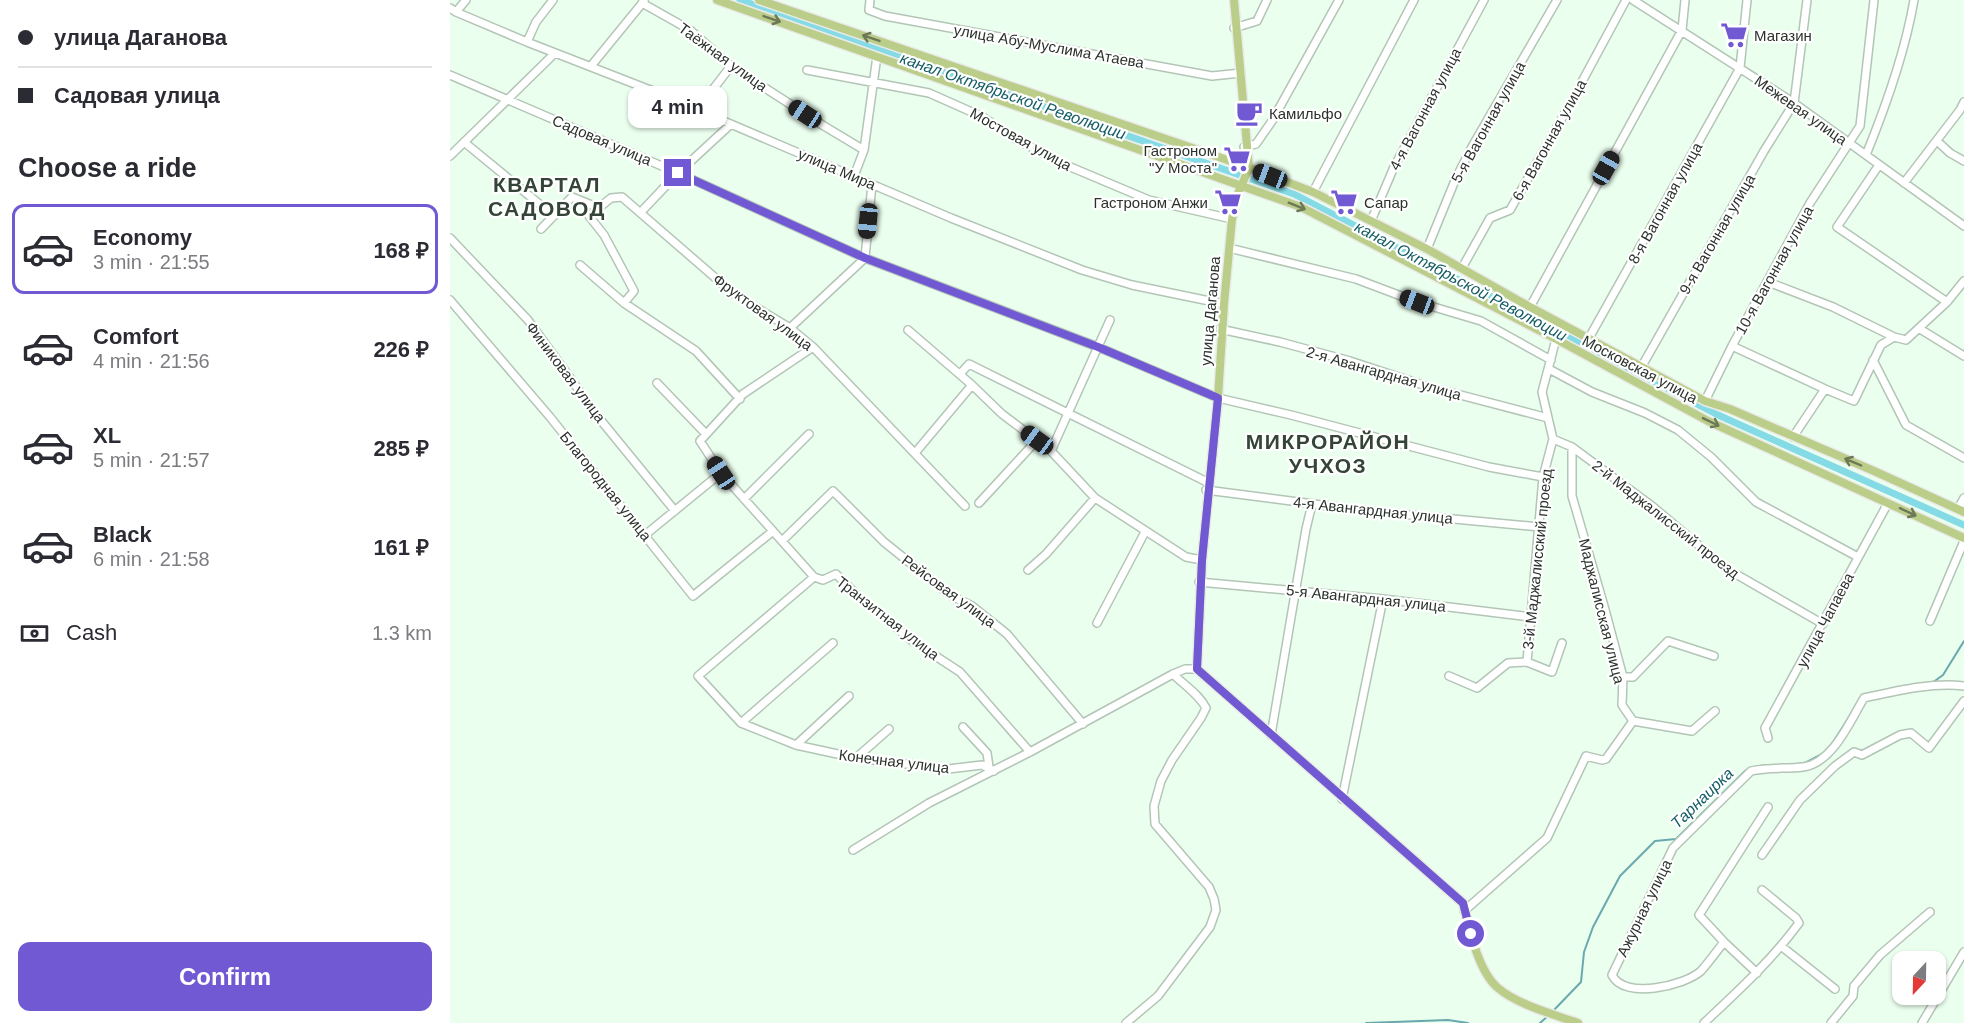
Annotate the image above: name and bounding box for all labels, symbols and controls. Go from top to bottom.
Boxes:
one-way arrow [763,15,781,26]
street label: Таёжная улица [675,19,771,95]
supermarket icon: Магазин [1719,20,1749,50]
street label: улица Абу-Муслима Атаева [953,21,1146,71]
text: улица Даганова [54,25,227,50]
place label: Магазин [1754,27,1812,44]
one-way arrow [862,32,881,43]
street label: 4-я Вагонная улица [1386,44,1465,173]
water label: канал Октябрьской Революции [898,49,1128,143]
street label: 5-я Вагонная улица [1448,58,1529,186]
street label: Межевая улица [1752,72,1851,149]
street label: 6-я Вагонная улица [1509,76,1590,204]
text: Садовая улица [54,83,220,108]
callout: 4 min [628,86,728,128]
text: 4 min [651,96,704,118]
car [785,97,825,131]
cafe icon: Камильфо [1234,98,1264,128]
street label: Мостовая улица [967,104,1075,174]
place label: Камильфо [1269,105,1342,122]
street label: Садовая улица [550,111,655,169]
street label: 8-я Вагонная улица [1625,139,1706,267]
place label: Гастроном "У Моста" [1143,142,1217,176]
supermarket icon: Гастроном "У Моста" [1222,144,1252,174]
street label: улица Мира [795,145,879,193]
car [1589,148,1623,188]
text: Choose a ride [18,153,197,183]
route end [664,159,691,186]
car [1250,161,1290,191]
street label: 9-я Вагонная улица [1676,170,1759,297]
district label: КВАРТАЛ САДОВОД [488,173,606,220]
supermarket icon: Гастроном Анжи [1213,187,1243,217]
supermarket icon: Сапар [1329,187,1359,217]
place label: Гастроном Анжи [1094,194,1208,211]
place label: Сапар [1364,194,1408,211]
one-way arrow [1287,201,1305,212]
car [857,202,879,240]
street label: 10-я Вагонная улица [1732,202,1817,337]
water label: канал Октябрьской Революции [1352,218,1570,344]
icon: car [21,222,75,276]
text: Economy [93,225,192,250]
text: 168 ₽ [373,238,429,263]
text: 3 min · 21:55 [93,251,210,273]
street label: улица Даганова [1197,255,1223,367]
street label: Фруктовая улица [710,270,816,354]
car [1397,287,1437,317]
street label: Финиковая улица [523,318,610,426]
icon: car [21,321,75,375]
text: Comfort [93,324,179,349]
street label: Московская улица [1580,332,1701,407]
text: 226 ₽ [373,337,429,362]
street label: 2-я Авангардная улица [1305,343,1464,403]
text: 4 min · 21:56 [93,350,210,372]
one-way arrow [1702,417,1720,429]
icon: car [21,420,75,474]
car [1017,422,1057,458]
text: XL [93,423,121,448]
street label: Благородная улица [557,428,656,545]
district label: МИКРОРАЙОН УЧХОЗ [1246,430,1410,477]
text: 285 ₽ [373,436,429,461]
text: 5 min · 21:57 [93,449,210,471]
car [704,453,738,493]
street label: 2-й Маджалисский проезд [1589,456,1743,582]
one-way arrow [1845,456,1863,467]
street label: 3-й Маджалисский проезд [1519,467,1555,650]
street label: 4-я Авангардная улица [1292,493,1454,527]
one-way arrow [1898,507,1916,518]
icon: car [21,519,75,573]
text: Black [93,522,152,547]
text: 161 ₽ [373,535,429,560]
street label: Маджалисская улица [1576,537,1628,686]
text: 6 min · 21:58 [93,548,210,570]
street label: Рейсовая улица [899,551,1000,631]
street label: улица Чапаева [1793,569,1857,670]
street label: Транзитная улица [833,573,943,664]
street label: 5-я Авангардная улица [1285,581,1447,615]
icon: cash [18,617,51,650]
text: Cash [66,620,117,645]
text: 1.3 km [372,622,432,644]
street label: Конечная улица [838,746,951,776]
water label: Тарнаирка [1668,764,1736,832]
street label: Ажурная улица [1613,856,1675,959]
route start [1457,920,1484,947]
button: Confirm [18,942,432,1011]
north arrow [1892,951,1946,1005]
map controls [1892,951,1946,1005]

